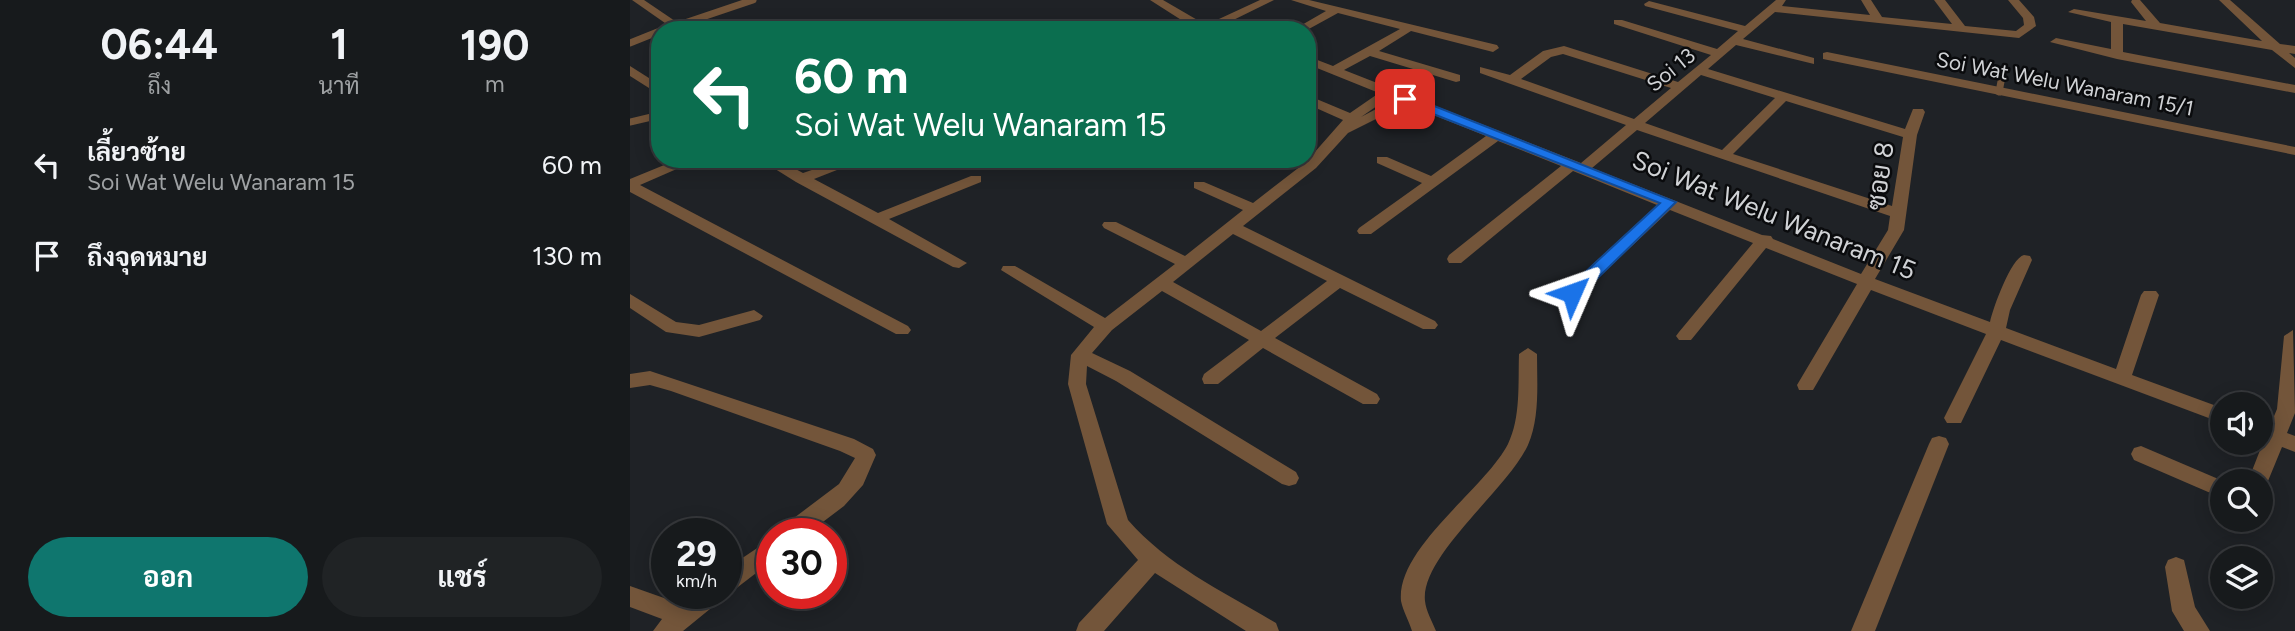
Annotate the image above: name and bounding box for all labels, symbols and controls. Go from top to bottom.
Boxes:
text: 06:44 [101,19,218,70]
text: 1 [330,19,348,70]
text: 190 [460,20,529,71]
street label: Soi 13 [1641,43,1700,97]
text: 60 m [794,46,909,105]
street label: Soi Wat Welu Wanaram 15/1 [1934,46,2196,121]
icon: left [679,49,770,140]
pin [1375,69,1435,129]
text: m [485,70,505,98]
text: ถึง [147,72,171,100]
text: นาที [319,72,360,100]
icon: arrive [1386,80,1424,118]
text: Soi Wat Welu Wanaram 15 [794,106,1167,144]
text: เลี้ยวซ้าย [87,136,186,168]
street label: ซอย 8 [1859,140,1901,212]
street label: Soi Wat Welu Wanaram 15 [1628,143,1920,287]
icon: left [28,146,66,184]
text: 60 m [542,149,602,181]
text: Soi Wat Welu Wanaram 15 [87,168,355,196]
icon: arrive [28,237,66,275]
text: 130 m [532,240,602,272]
text: ถึงจุดหมาย [87,241,208,273]
position arrow [1535,256,1609,330]
map controls [2210,392,2273,609]
button: sound [2210,392,2273,455]
button: search [2210,469,2273,532]
speed limit sign: 30 [756,518,847,609]
text: 29 [676,533,717,575]
button: ออก [28,537,308,617]
button: แชร์ [322,537,602,617]
button: layers [2210,546,2273,609]
text: km/h [676,570,717,592]

